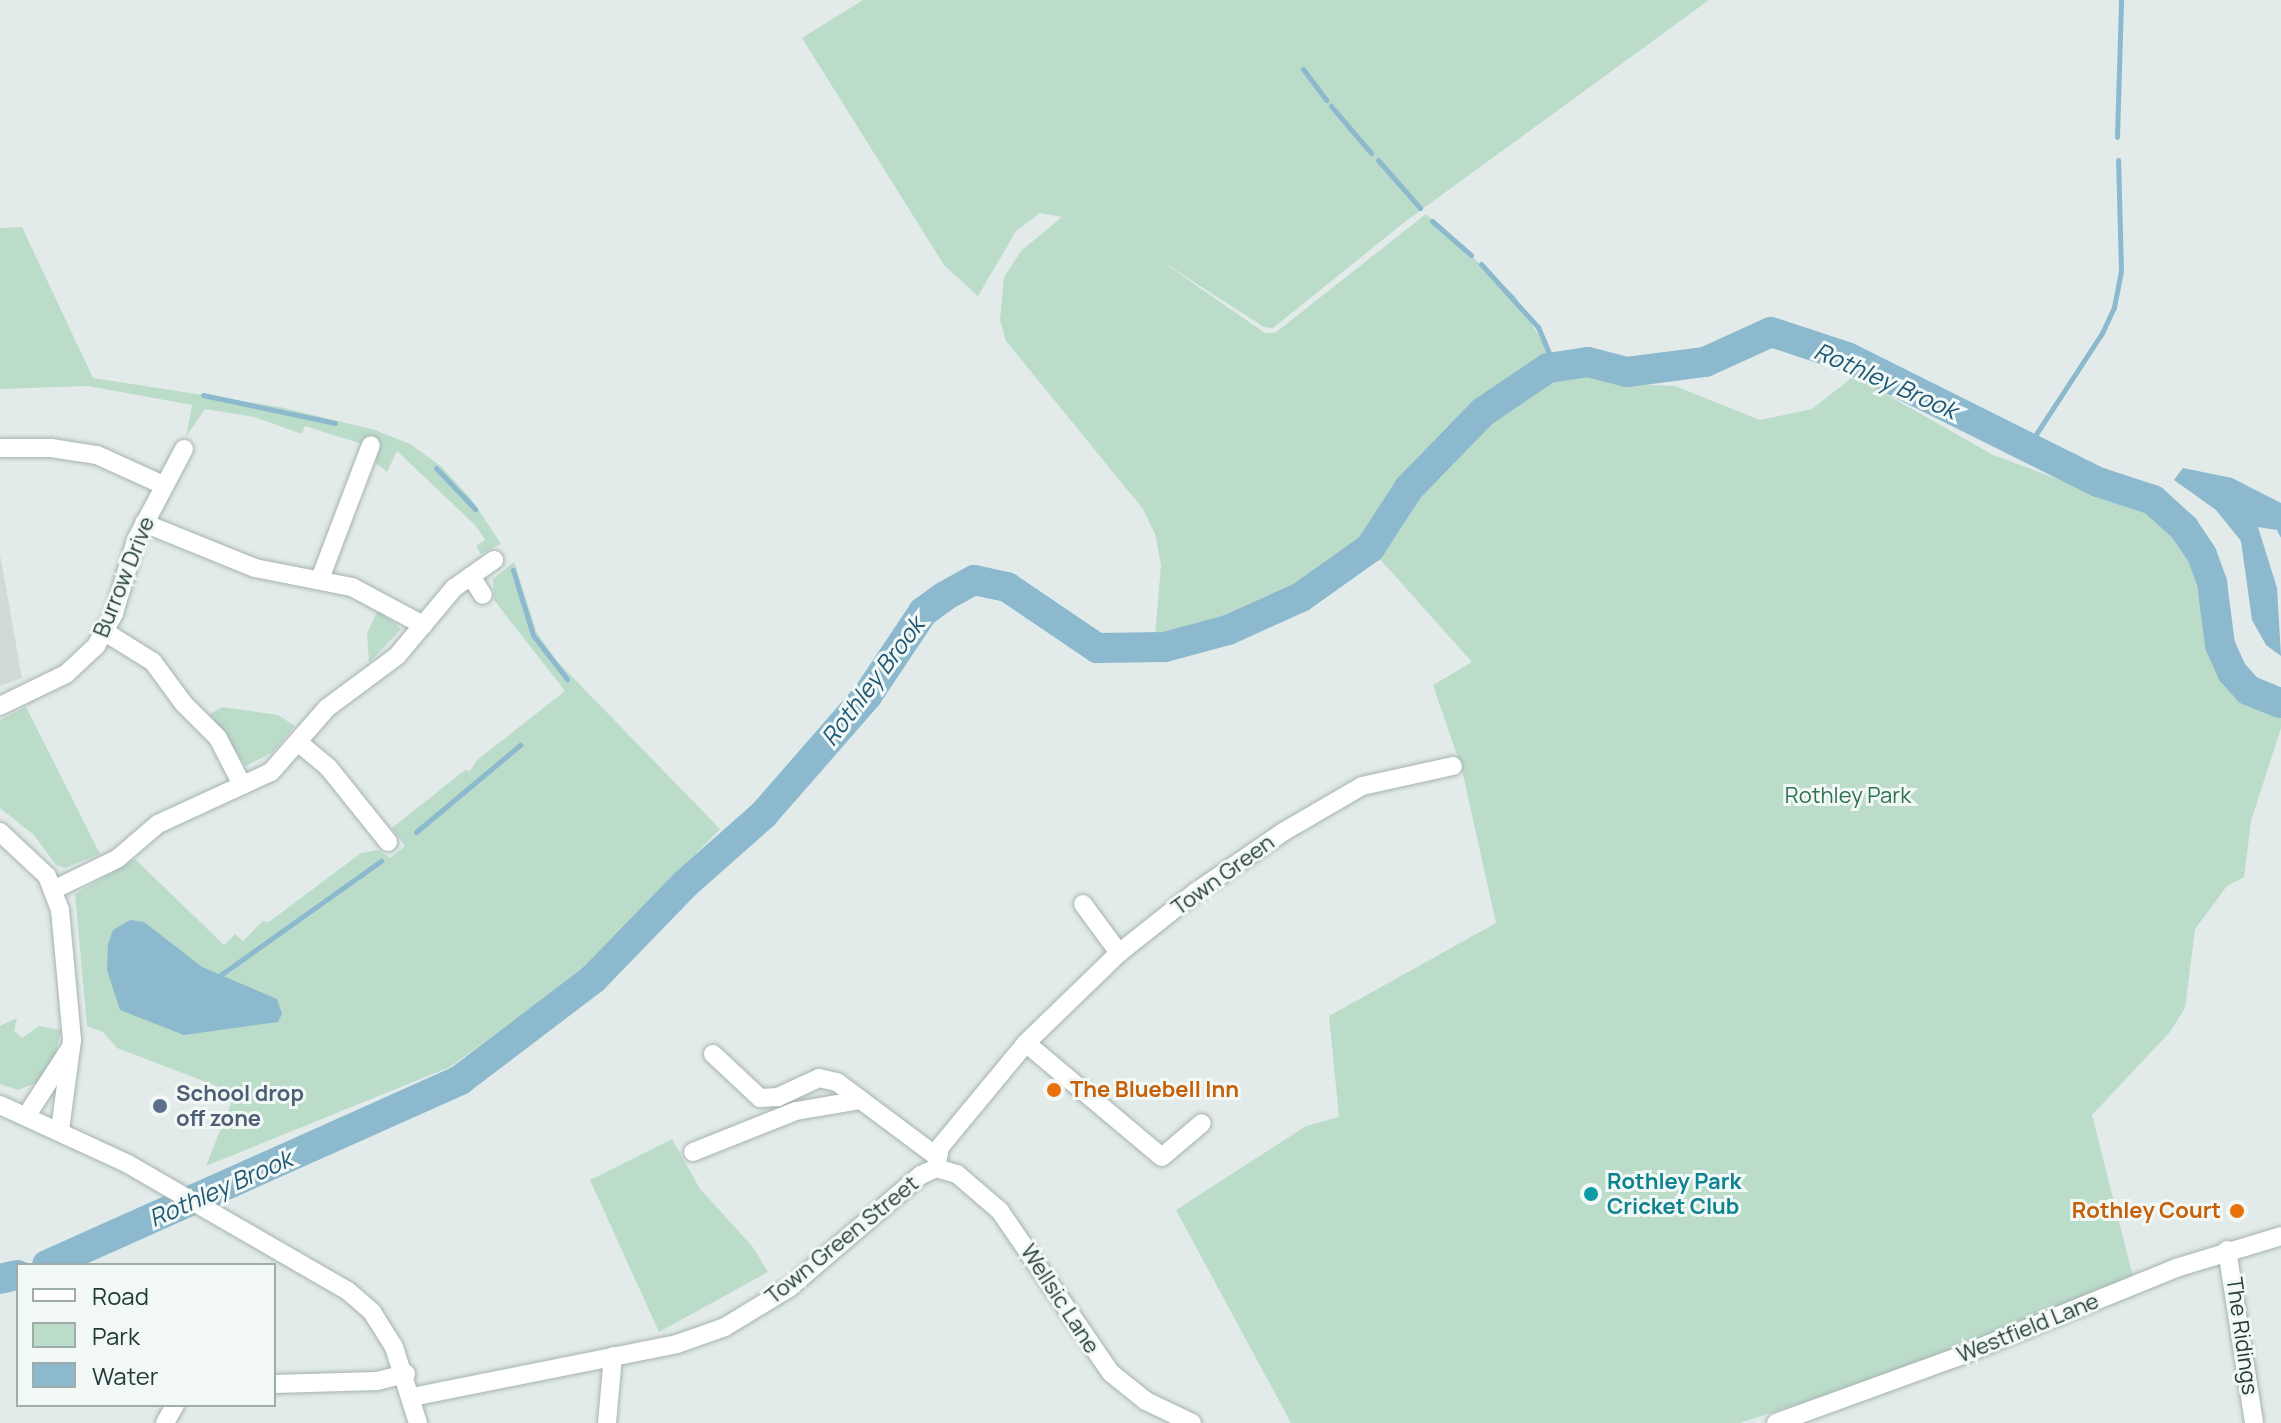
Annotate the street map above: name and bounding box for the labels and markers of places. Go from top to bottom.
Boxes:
place label: The Bluebell Inn [1070,1077,1239,1103]
place label: School drop off zone [176,1080,304,1132]
marker: The Bluebell Inn [1045,1081,1063,1099]
marker: School drop off zone [151,1097,169,1115]
place label: Rothley Park Cricket Club [1607,1168,1741,1220]
marker: Rothley Park Cricket Club [1582,1185,1600,1203]
place label: Rothley Court [2072,1198,2221,1224]
marker: Rothley Court [2228,1202,2246,1220]

